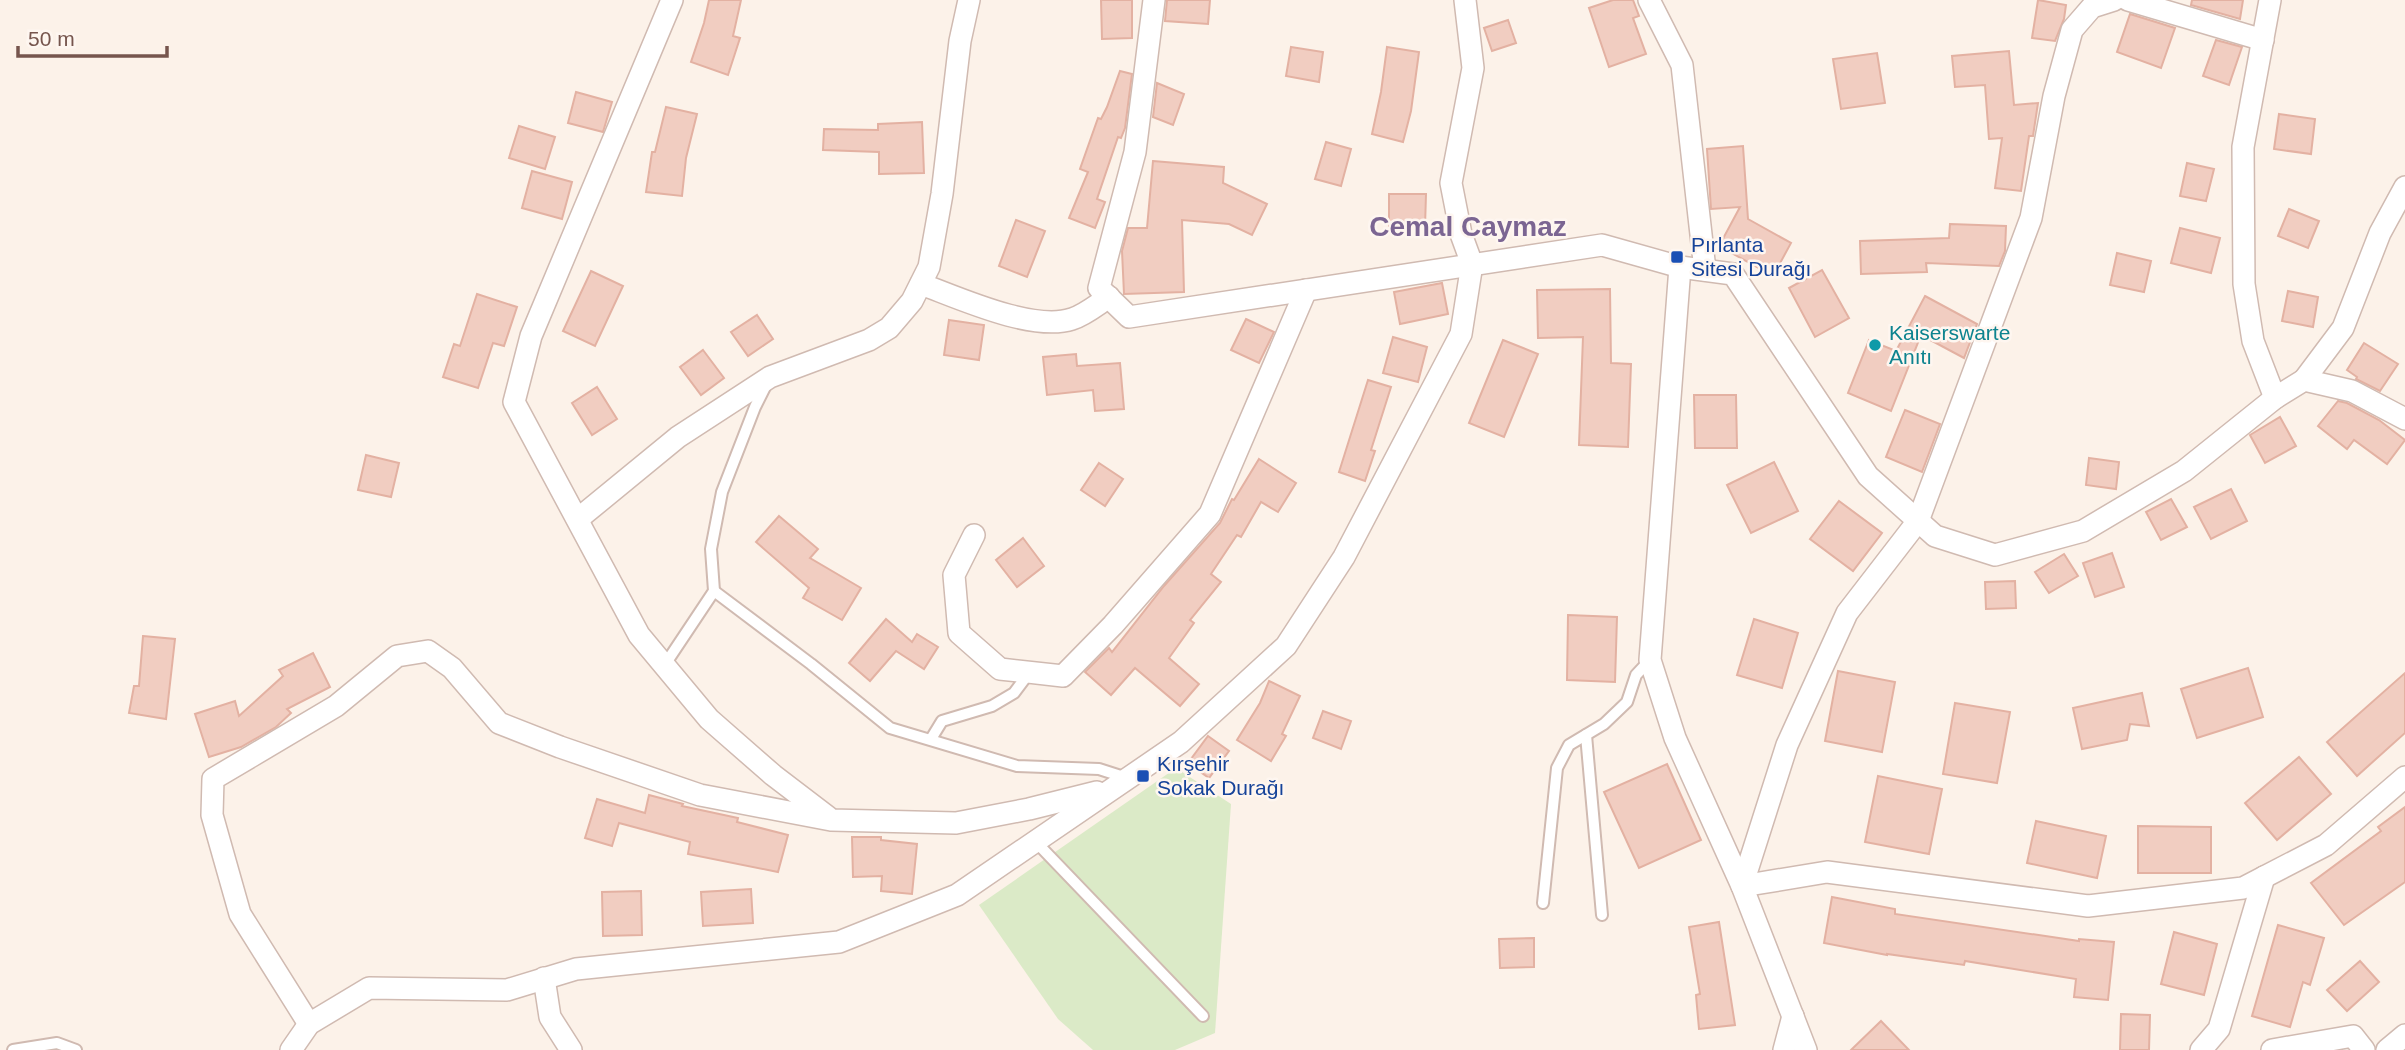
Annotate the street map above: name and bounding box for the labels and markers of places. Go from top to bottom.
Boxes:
place label: Pırlanta Sitesi Durağı [1691,233,1811,280]
marker: Pırlanta Sitesi Durağı [1669,249,1685,265]
place label: Kaiserswarte Anıtı [1889,321,2010,368]
marker: Kaiserswarte Anıtı [1867,337,1883,353]
place label: Kırşehir Sokak Durağı [1157,752,1284,799]
marker: Kırşehir Sokak Durağı [1135,768,1151,784]

